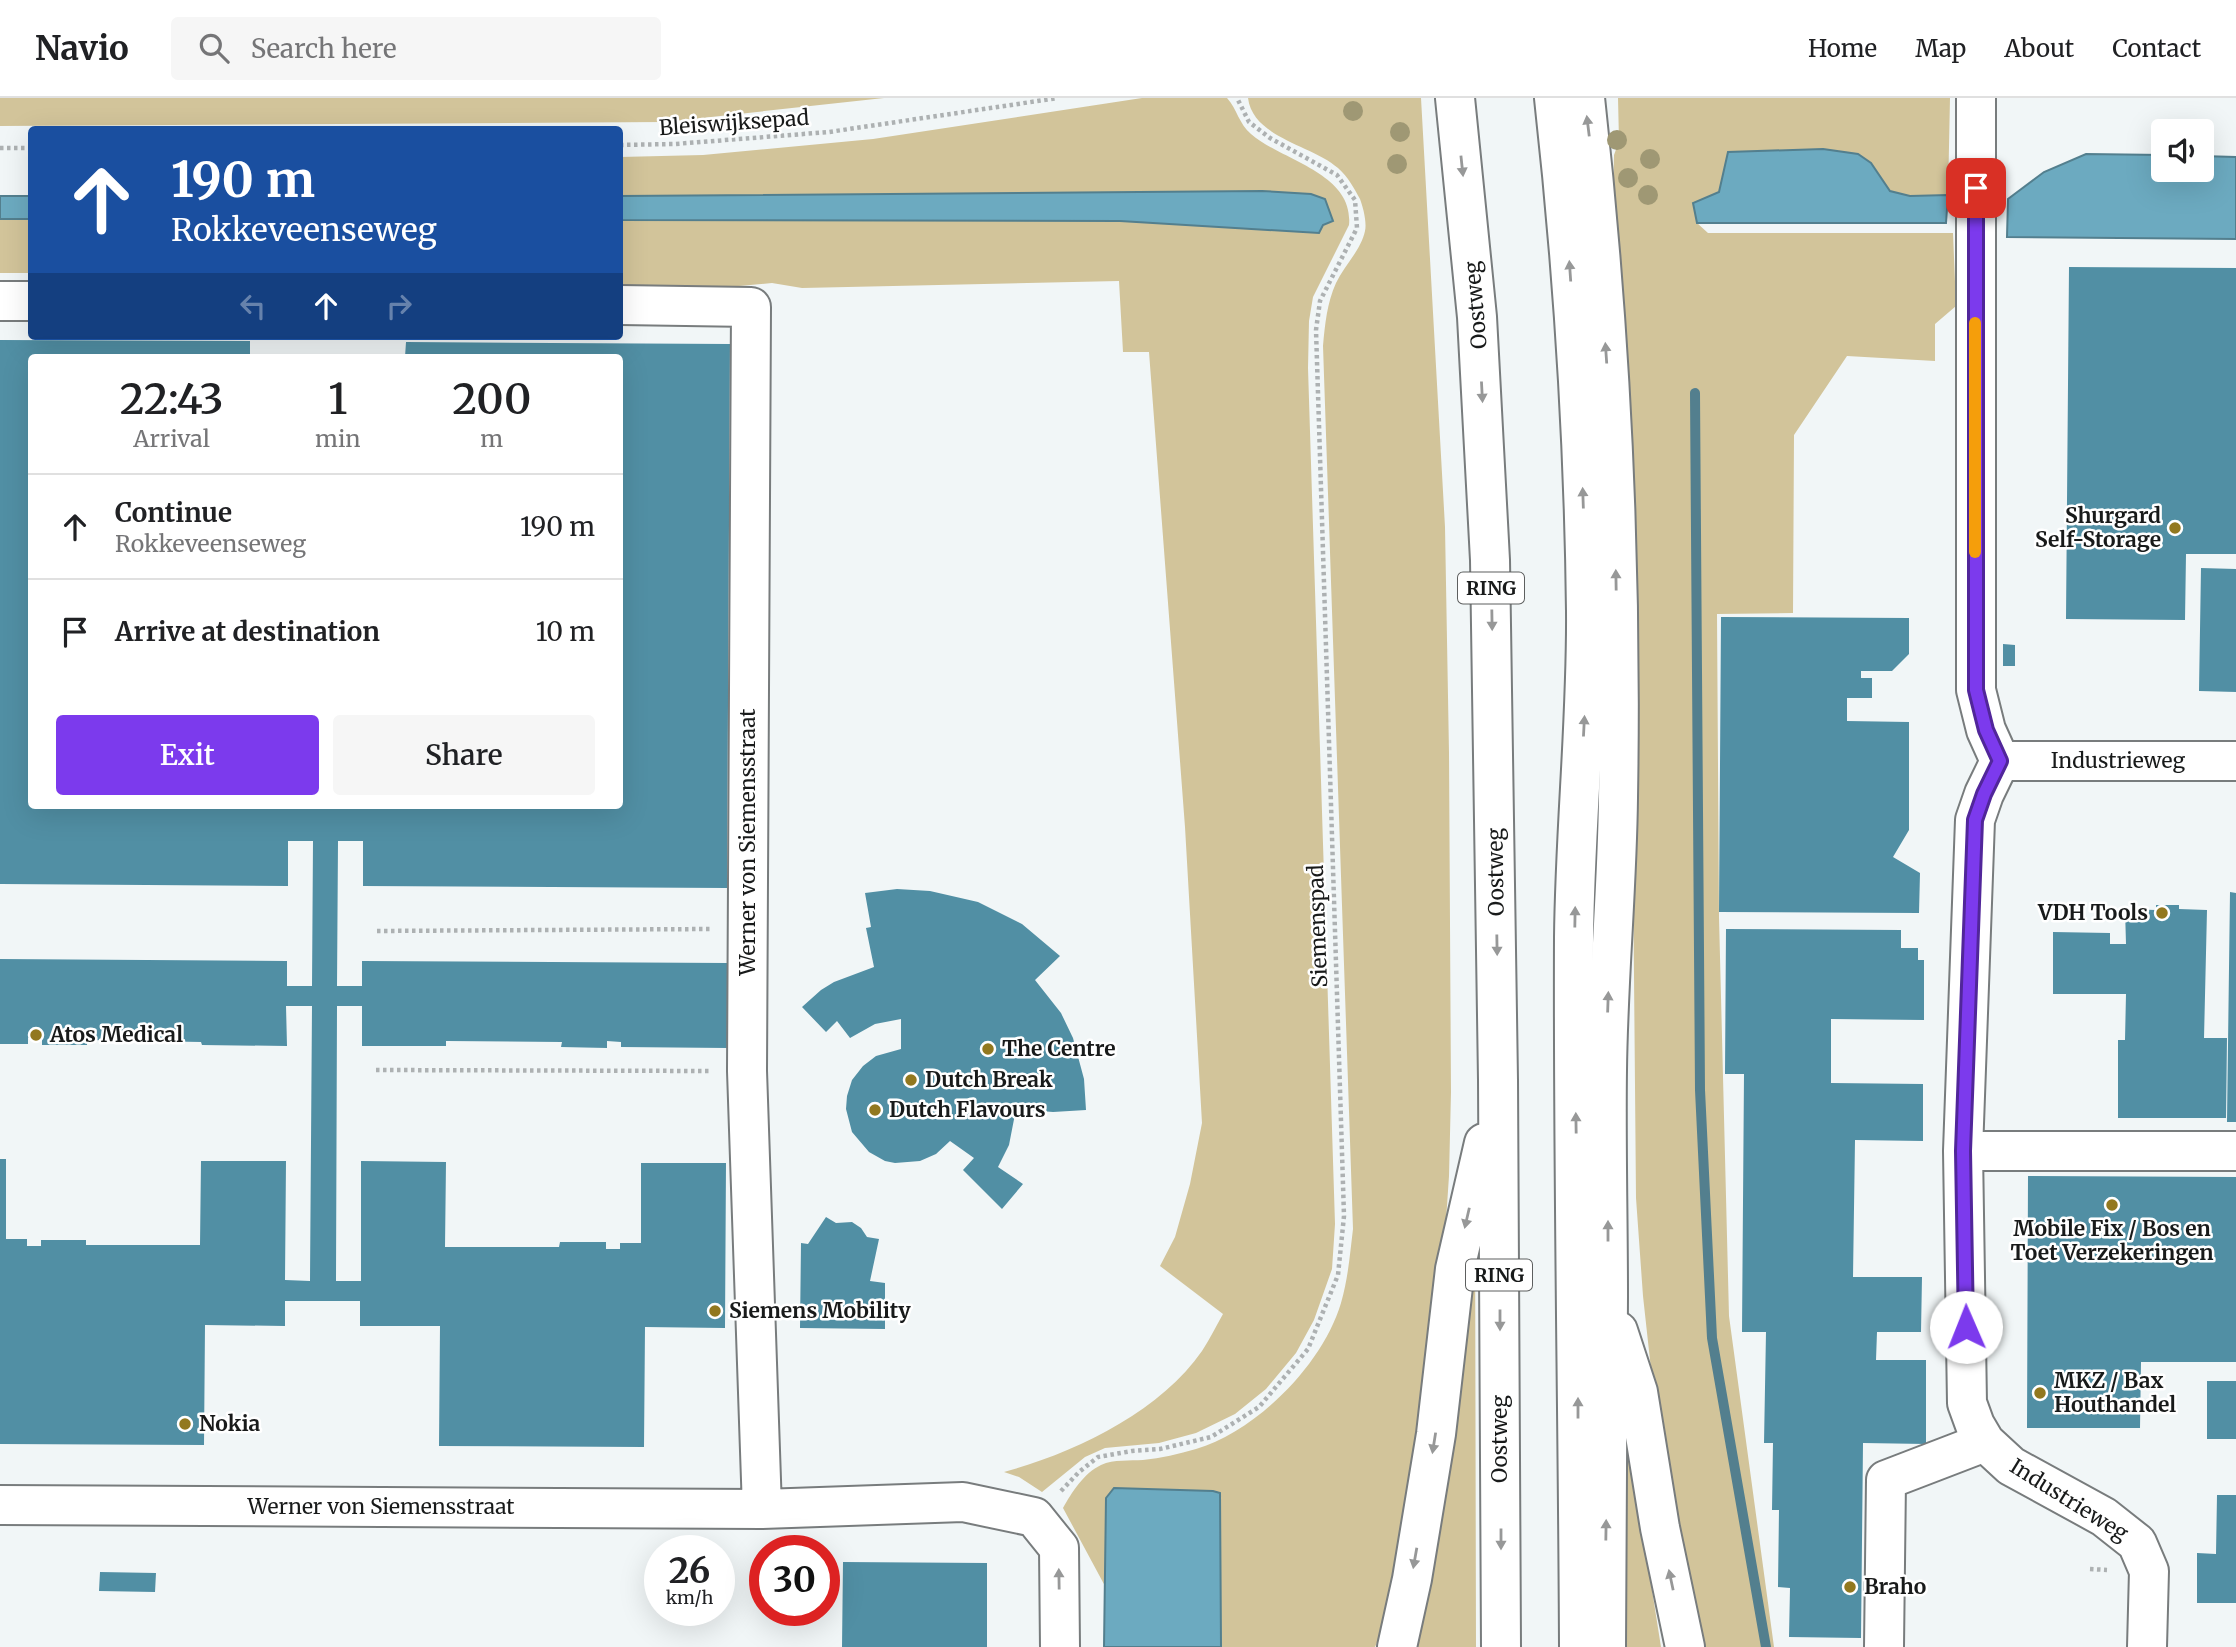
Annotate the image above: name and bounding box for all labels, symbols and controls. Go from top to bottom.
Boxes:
search box [171,17,661,80]
text: Navio [35,28,129,69]
icon: search [195,29,233,67]
text: Search here [251,32,396,65]
text: Home [1808,33,1877,64]
text: Map [1915,33,1966,64]
text: About [2004,33,2074,64]
text: Contact [2112,33,2201,64]
street label: Bleiswijksepad [658,104,810,141]
one-way arrow [1582,115,1593,137]
map controls [2151,119,2214,182]
button: sound [2151,119,2214,182]
text: 190 m [171,149,315,210]
icon: ahead [56,154,147,245]
one-way arrow [1457,155,1468,177]
pin [1946,158,2006,218]
icon: arrive [1957,169,1995,207]
text: Rokkeveenseweg [171,210,437,250]
street label: Oostweg [1458,260,1493,350]
one-way arrow [1564,260,1575,282]
icon: left [234,287,272,325]
icon: ahead [307,287,345,325]
icon: right [380,287,418,325]
one-way arrow [1600,342,1611,364]
text: 22:43 [120,373,223,425]
text: 1 [328,373,347,425]
text: 200 [452,373,531,425]
one-way arrow [1477,382,1488,404]
text: Arrival [133,424,210,453]
text: min [315,424,361,453]
text: m [480,424,503,453]
one-way arrow [1577,487,1588,509]
text: Continue [115,496,232,529]
place label: Shurgard Self-Storage [2035,502,2161,553]
icon: ahead [56,508,94,546]
text: 190 m [520,510,595,543]
marker: Shurgard Self-Storage [2167,520,2183,536]
text: Rokkeveenseweg [115,529,306,558]
one-way arrow [1610,569,1621,591]
road number: RING [1458,573,1524,603]
one-way arrow [1486,609,1498,631]
icon: arrive [56,613,94,651]
text: Arrive at destination [115,615,380,648]
text: 10 m [536,615,595,648]
street label: Werner von Siemensstraat [734,709,761,977]
one-way arrow [1578,714,1589,736]
button: Exit [56,715,319,795]
button: Share [333,715,595,795]
street label: Industrieweg [2051,747,2186,774]
street label: Oostweg [1481,827,1510,916]
street label: Siemenspad [1302,864,1333,988]
place label: VDH Tools [2037,899,2148,926]
one-way arrow [1569,905,1580,927]
marker: VDH Tools [2154,905,2170,921]
one-way arrow [1491,934,1502,956]
one-way arrow [1603,991,1614,1013]
place label: Atos Medical [49,1021,183,1048]
marker: Atos Medical [28,1027,44,1043]
place label: The Centre [1002,1035,1116,1062]
marker: The Centre [980,1041,996,1057]
place label: Dutch Break [925,1066,1053,1093]
marker: Dutch Break [903,1072,919,1088]
place label: Dutch Flavours [889,1096,1046,1123]
marker: Dutch Flavours [867,1102,883,1118]
one-way arrow [1570,1111,1581,1133]
marker: Mobile Fix / Bos en Toet Verzekeringen [2104,1197,2120,1213]
one-way arrow [1461,1207,1472,1229]
place label: Mobile Fix / Bos en Toet Verzekeringen [2010,1215,2214,1266]
one-way arrow [1602,1220,1614,1242]
road number: RING [1466,1260,1532,1290]
position arrow [1929,1290,2003,1364]
place label: Siemens Mobility [729,1297,911,1324]
marker: Siemens Mobility [707,1303,723,1319]
one-way arrow [1494,1309,1506,1331]
place label: MKZ / Bax Houthandel [2054,1367,2176,1418]
marker: MKZ / Bax Houthandel [2032,1385,2048,1401]
street label: Oostweg [1486,1395,1513,1483]
one-way arrow [1572,1396,1584,1418]
place label: Nokia [199,1410,261,1437]
marker: Nokia [177,1416,193,1432]
one-way arrow [1428,1432,1439,1454]
street label: Industrieweg [2005,1452,2134,1547]
street label: Werner von Siemensstraat [247,1493,515,1520]
one-way arrow [1601,1519,1612,1541]
one-way arrow [1495,1528,1507,1550]
speed limit sign: 30 [749,1535,840,1626]
one-way arrow [1409,1547,1420,1569]
text: 26 [669,1549,710,1593]
one-way arrow [1053,1568,1065,1590]
one-way arrow [1665,1569,1676,1591]
place label: Braho [1864,1573,1926,1600]
marker: Braho [1842,1579,1858,1595]
text: km/h [666,1586,713,1609]

